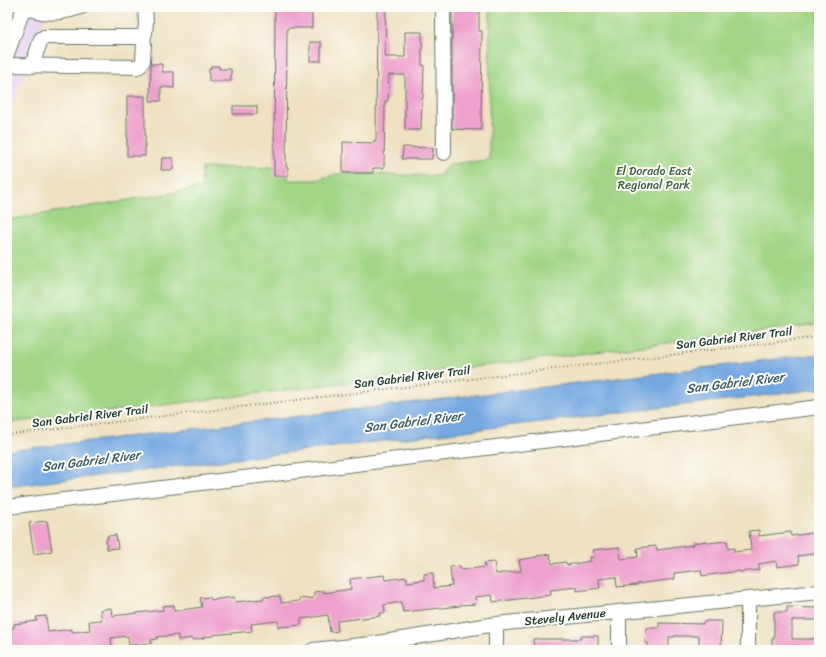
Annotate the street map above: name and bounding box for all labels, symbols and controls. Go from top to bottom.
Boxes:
park label: El Dorado East Regional Park [616,160,692,196]
street label: San Gabriel River Trail [675,320,794,356]
street label: San Gabriel River Trail [353,359,472,395]
water label: San Gabriel River [685,365,788,400]
street label: San Gabriel River Trail [31,398,150,434]
water label: San Gabriel River [363,404,466,439]
water label: San Gabriel River [41,443,144,478]
street label: Stevely Avenue [523,602,607,632]

